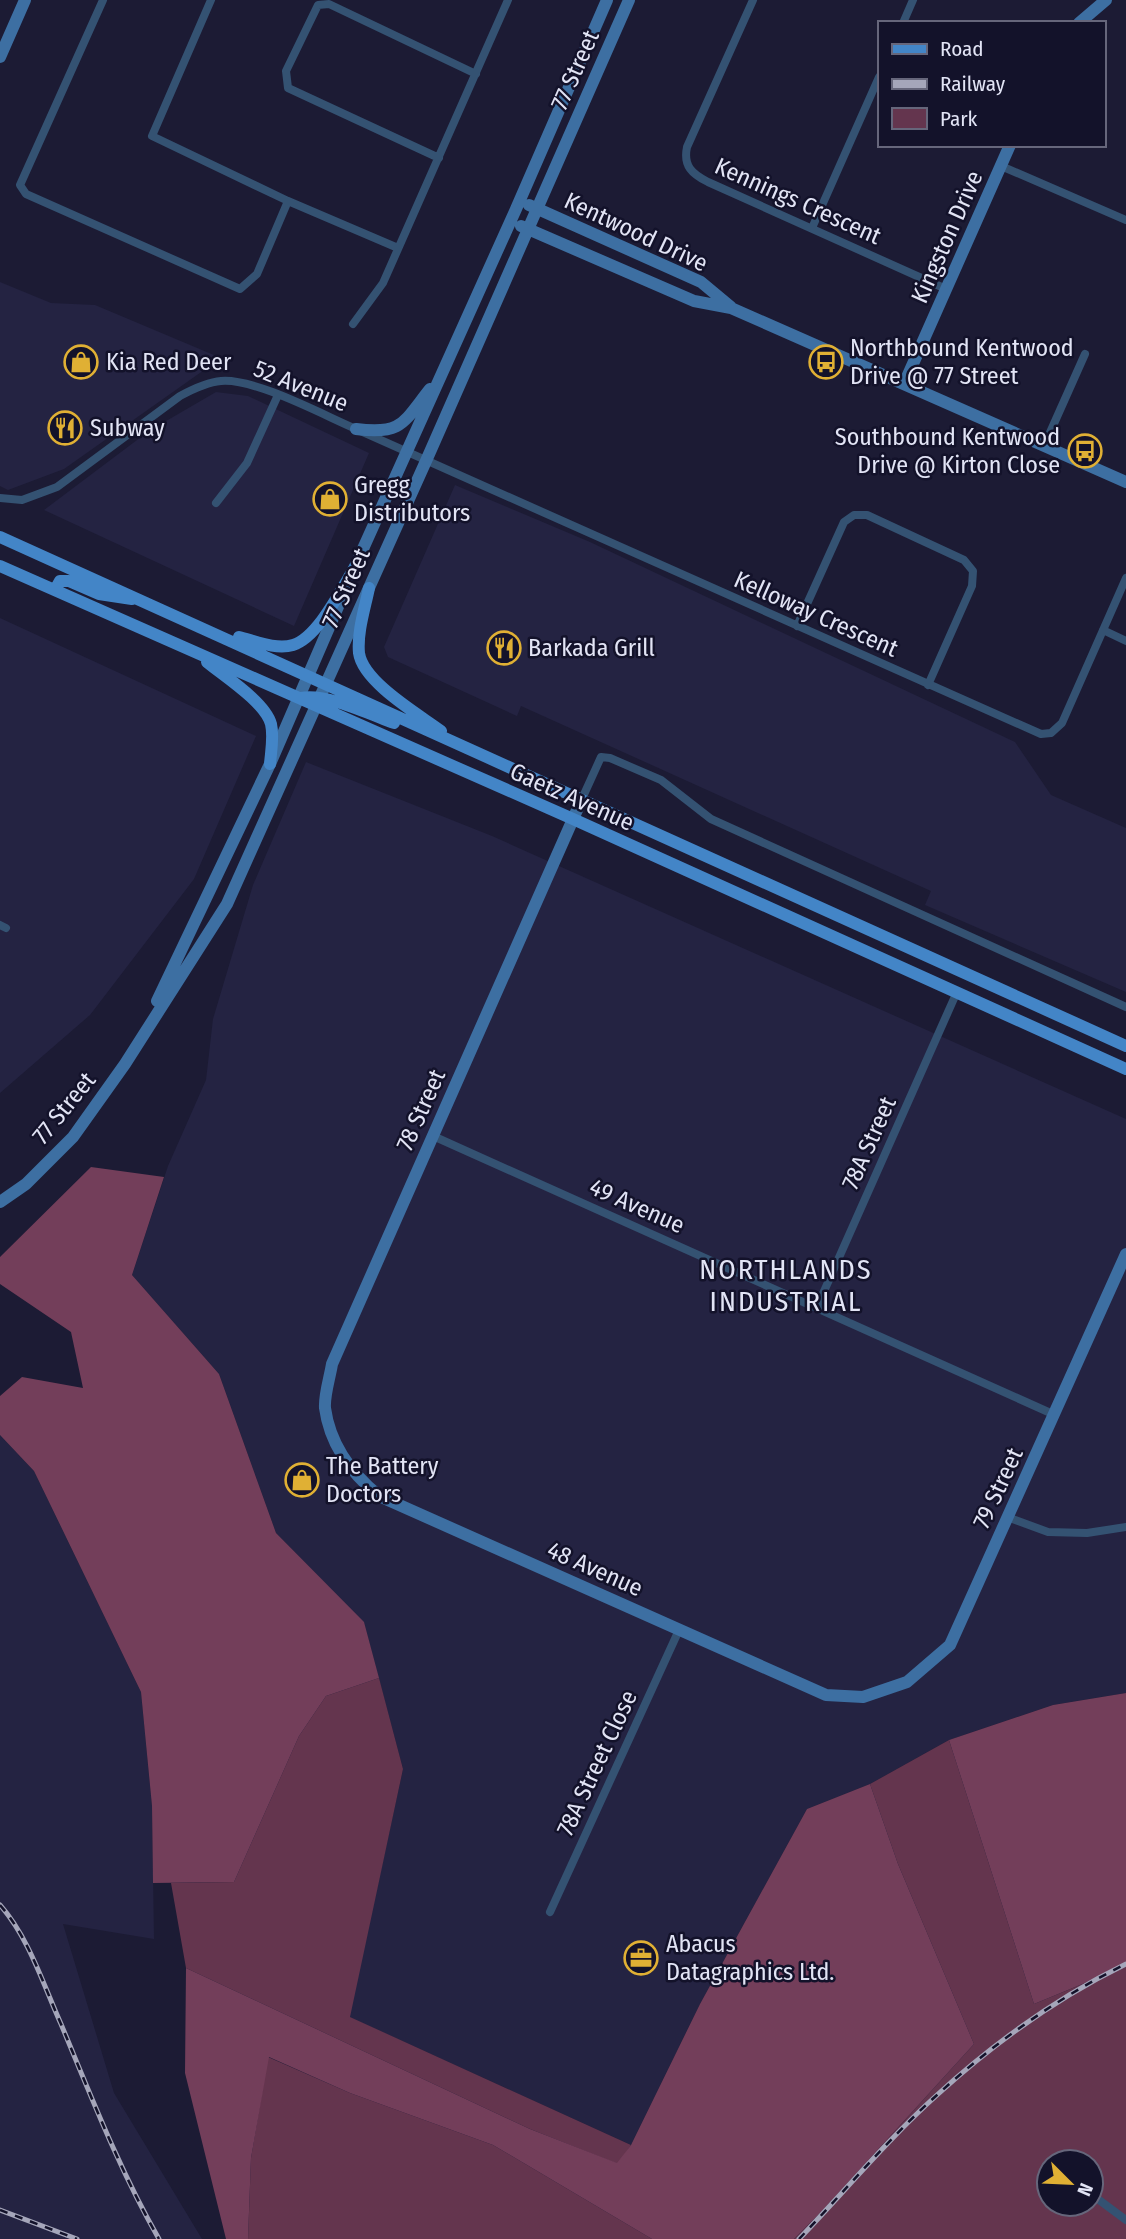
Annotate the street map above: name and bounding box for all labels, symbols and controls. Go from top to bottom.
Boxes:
legend [878,21,1105,147]
street label: 77 Street [545,26,605,114]
text: Road [940,36,984,62]
text: Railway [940,71,1006,97]
text: Park [940,106,978,132]
street label: Kennings Crescent [711,152,886,250]
street label: Kingston Drive [905,166,989,308]
street label: Kentwood Drive [560,187,712,277]
place label: Northbound Kentwood Drive @ 77 Street [850,334,1074,390]
shop icon: Kia Red Deer [62,343,100,381]
bus stop icon: Northbound Kentwood Drive @ 77 Street [807,343,845,381]
place label: Kia Red Deer [106,348,232,376]
street label: 52 Avenue [250,354,352,418]
restaurant icon: Subway [46,409,84,447]
place label: Subway [90,414,165,442]
place label: Southbound Kentwood Drive @ Kirton Close [835,423,1060,479]
bus stop icon: Southbound Kentwood Drive @ Kirton Close [1066,432,1104,470]
place label: Gregg Distributors [354,471,470,527]
shop icon: Gregg Distributors [311,480,349,518]
street label: 77 Street [316,544,376,632]
street label: Kelloway Crescent [730,565,902,663]
restaurant icon: Barkada Grill [485,629,523,667]
place label: Barkada Grill [528,634,655,662]
street label: Gaetz Avenue [506,757,638,837]
street label: 78 Street [391,1065,451,1155]
street label: 77 Street [27,1066,101,1150]
street label: 78A Street [836,1092,902,1194]
street label: 49 Avenue [585,1173,689,1239]
district label: NORTHLANDS INDUSTRIAL [699,1253,873,1318]
street label: 79 Street [967,1443,1029,1533]
place label: The Battery Doctors [326,1452,439,1508]
shop icon: The Battery Doctors [283,1461,321,1499]
street label: 48 Avenue [543,1536,647,1602]
street label: 78A Street Close [551,1686,643,1840]
place label: Abacus Datagraphics Ltd. [666,1930,834,1986]
office icon: Abacus Datagraphics Ltd. [622,1939,660,1977]
north arrow [1035,2148,1105,2218]
text: N [1072,2180,1098,2200]

